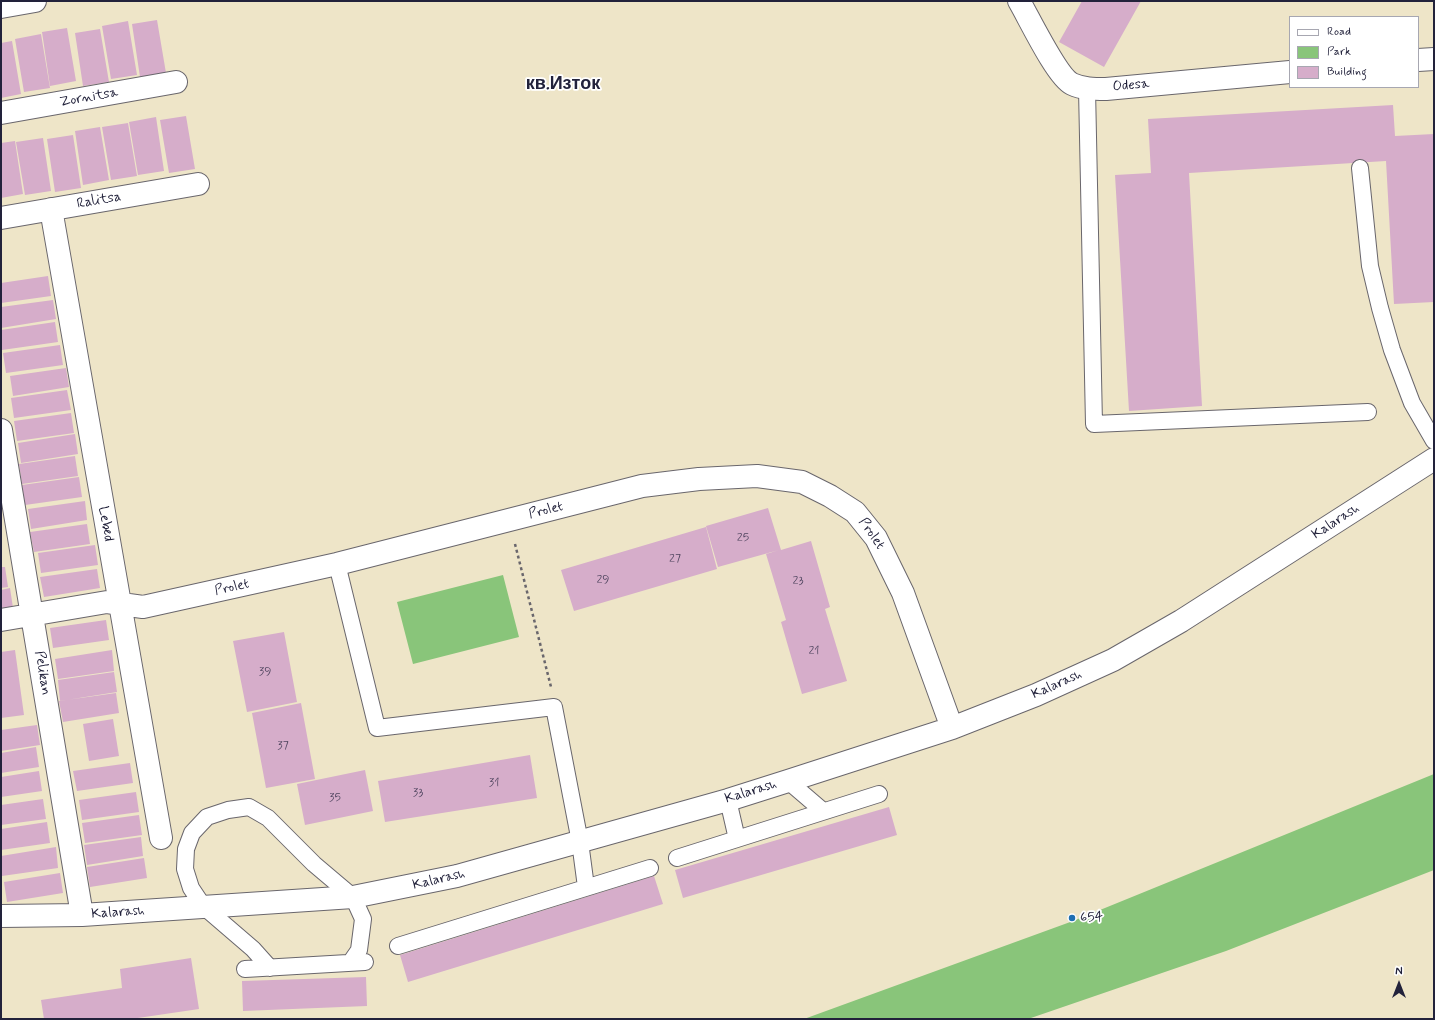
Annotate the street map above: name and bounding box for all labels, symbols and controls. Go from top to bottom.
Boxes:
legend [1289,16,1419,88]
text: Road [1327,24,1351,40]
text: Park [1327,44,1351,60]
text: Building [1327,64,1367,80]
district label: кв.Изток [526,74,600,96]
street label: Odesa [1112,76,1150,96]
street label: Zornitsa [59,85,119,111]
street label: Ralitsa [75,189,123,213]
street label: Prolet [527,499,565,523]
street label: Kalarash [1309,500,1363,544]
street label: Lebed [94,505,116,543]
street label: Prolet [854,515,888,553]
house number: 25 [737,531,749,545]
house number: 27 [669,552,681,566]
house number: 29 [596,573,610,587]
house number: 23 [793,574,803,588]
street label: Prolet [213,576,251,600]
house number: 21 [808,644,820,658]
street label: Pelikan [30,650,54,696]
house number: 39 [259,665,271,679]
street label: Kalarash [1029,666,1085,704]
house number: 37 [277,739,289,753]
house number: 31 [489,776,499,790]
street label: Kalarash [723,776,779,808]
house number: 33 [413,786,423,800]
house number: 35 [329,791,341,805]
street label: Kalarash [411,866,467,894]
street label: Kalarash [91,903,145,923]
place label: 654 [1080,910,1103,926]
marker: 654 [1067,913,1077,923]
north arrow [1379,964,1419,1004]
text: N [1395,965,1403,979]

